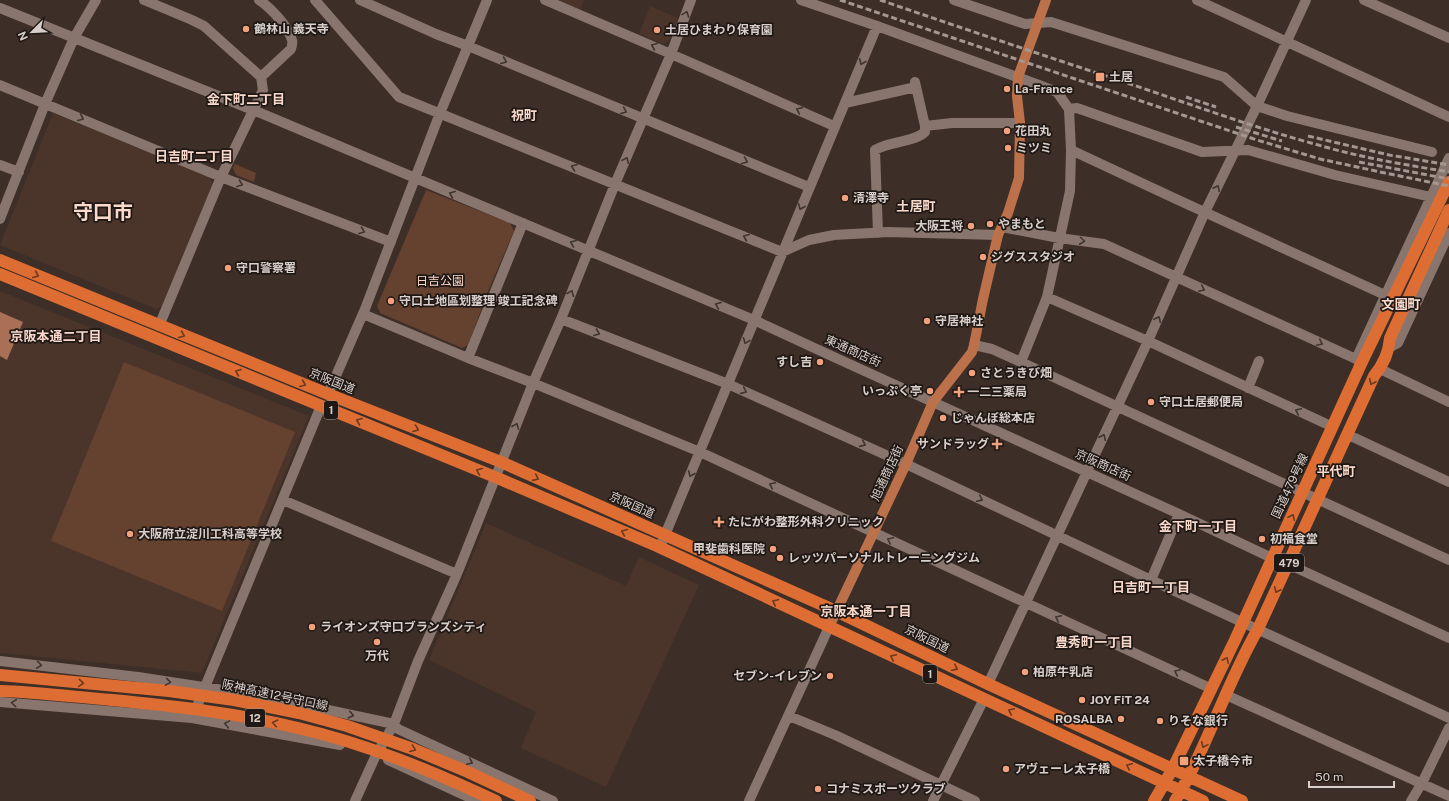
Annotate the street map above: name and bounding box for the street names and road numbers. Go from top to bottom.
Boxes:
street label: 東通商店街 [823,332,883,370]
street label: 京阪国道 [307,366,357,396]
road number: 1 [324,401,338,419]
street label: 旭通商店街 [868,443,906,503]
street label: 京阪商店街 [1073,446,1133,484]
street label: 国道479号線 [1269,451,1311,521]
street label: 京阪国道 [607,489,657,521]
road number: 479 [1274,554,1304,572]
street label: 京阪国道 [902,622,952,656]
road number: 1 [923,665,937,683]
street label: 阪神高速12号守口線 [221,677,329,713]
road number: 12 [245,709,265,727]

